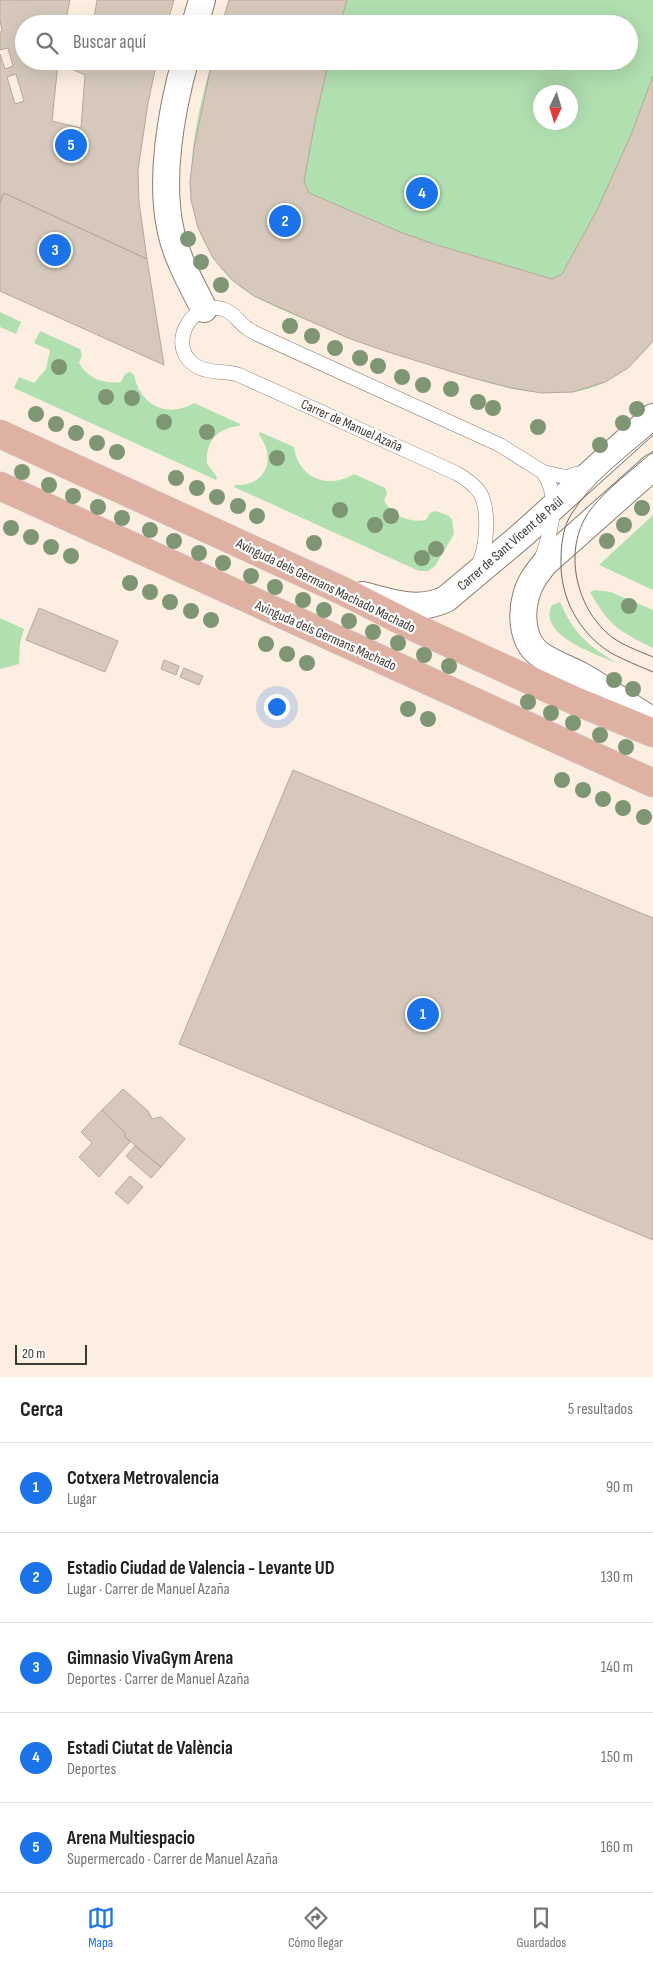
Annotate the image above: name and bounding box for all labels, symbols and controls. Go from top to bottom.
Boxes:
search box [15,15,638,70]
icon: search [33,29,61,57]
text: Buscar aquí [73,31,146,54]
north arrow [533,85,578,130]
pin: 5 [55,126,87,164]
pin: 4 [406,174,438,212]
pin: 2 [269,202,301,240]
pin: 3 [39,231,71,269]
street label: Carrer de Manuel Azaña [298,395,405,455]
street label: Carrer de Sant Vicent de Paül [454,493,567,594]
street label: Avinguda dels Germans Machado Machado [234,534,418,636]
street label: Avinguda dels Germans Machado [253,596,399,674]
your location [264,694,290,720]
pin: 1 [407,995,439,1033]
scale bar [15,1342,88,1365]
text: 20 m [22,1345,45,1362]
text: Cerca [20,1397,63,1422]
text: 5 resultados [568,1400,633,1419]
text: Cotxera Metrovalencia [67,1467,219,1490]
text: 1 [33,1478,39,1497]
text: 90 m [606,1478,633,1497]
text: Lugar [67,1490,97,1509]
text: Estadio Ciudad de Valencia - Levante UD [67,1557,335,1580]
text: 2 [32,1568,40,1587]
text: 130 m [601,1568,633,1587]
text: Lugar · Carrer de Manuel Azaña [67,1580,230,1599]
text: Gimnasio VivaGym Arena [67,1647,233,1670]
text: 3 [32,1658,40,1677]
text: 140 m [601,1658,633,1677]
text: Deportes · Carrer de Manuel Azaña [67,1670,249,1689]
text: Estadi Ciutat de València [67,1737,233,1760]
text: 4 [32,1748,40,1767]
text: 150 m [601,1748,633,1767]
text: Deportes [67,1760,116,1779]
text: Arena Multiespacio [67,1827,195,1850]
text: 5 [32,1838,40,1857]
text: 160 m [600,1838,633,1857]
text: Supermercado · Carrer de Manuel Azaña [67,1850,278,1869]
tab: Mapa [87,1904,115,1951]
tab: Cómo llegar [288,1904,343,1951]
tab: Guardados [516,1904,566,1951]

